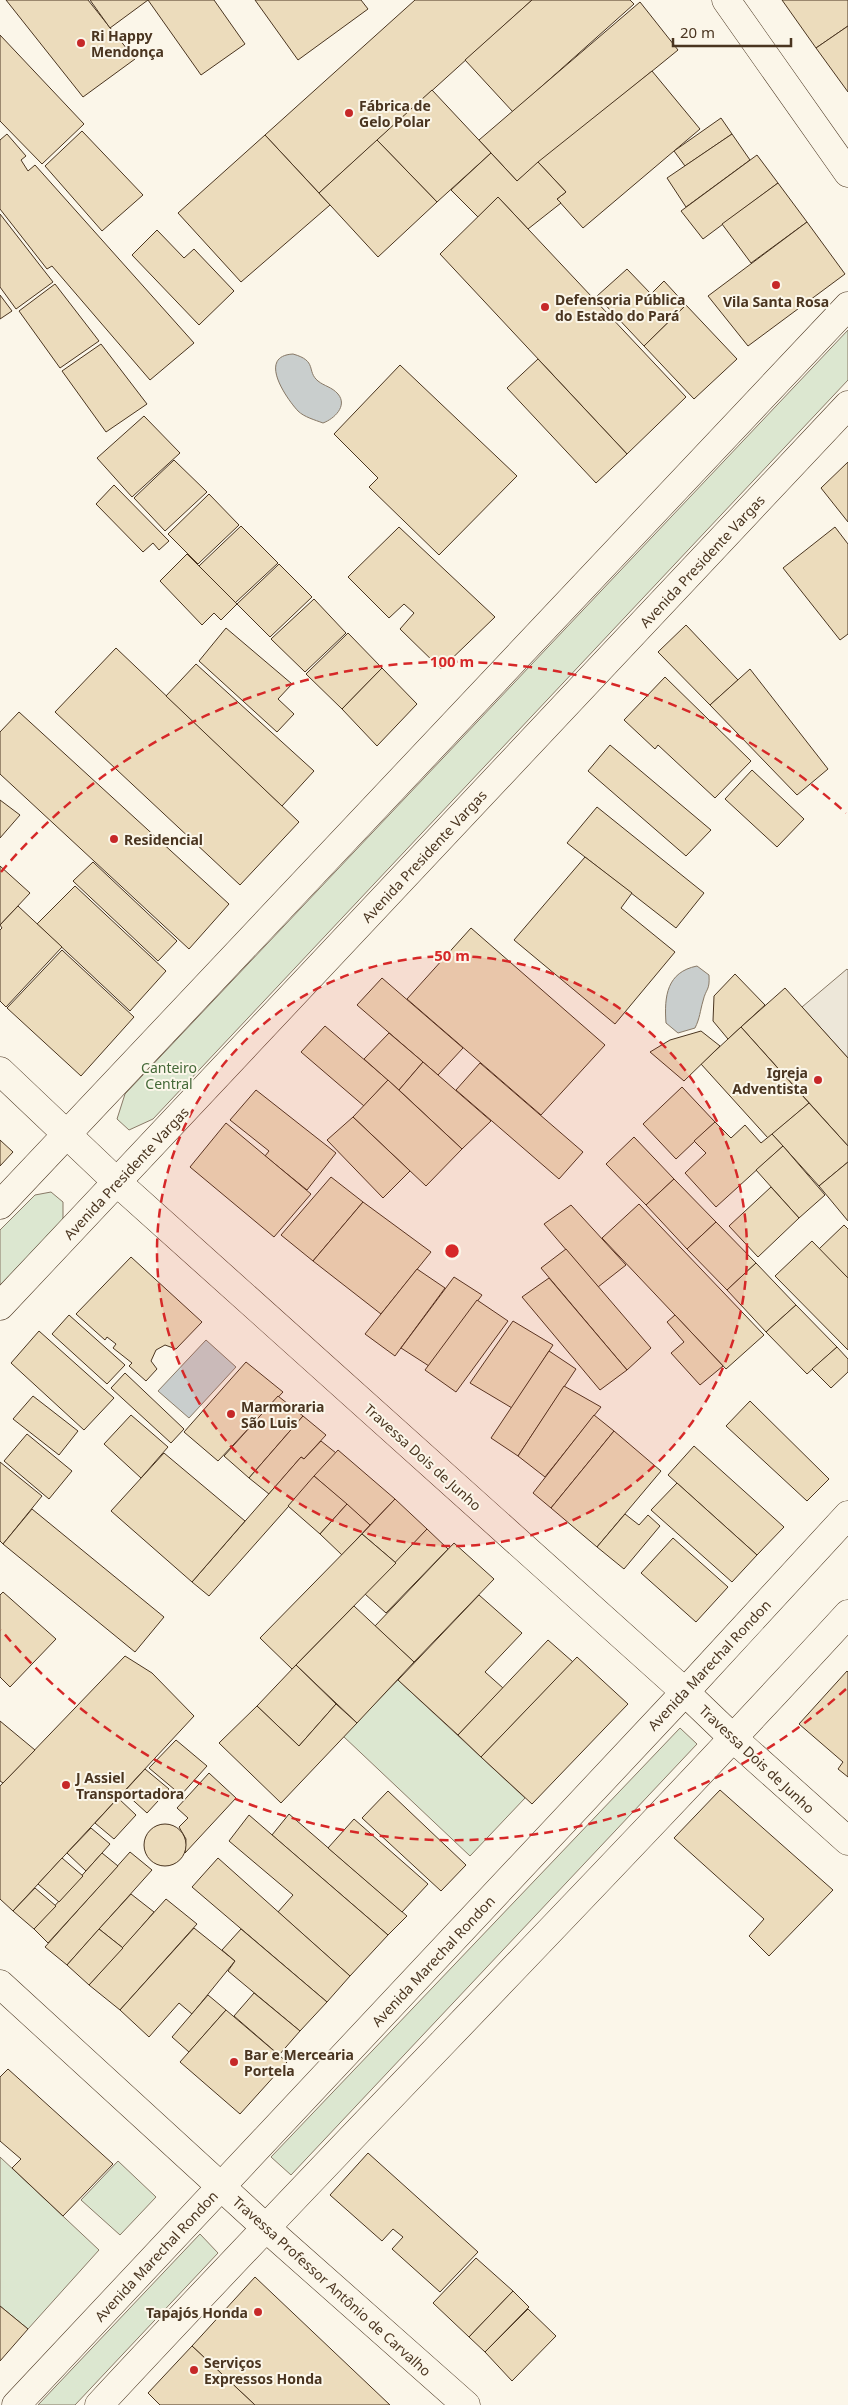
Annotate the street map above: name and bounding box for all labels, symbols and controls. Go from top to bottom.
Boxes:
scale bar [673,15,790,47]
text: 20 m [680,22,715,42]
place label: Ri Happy Mendonça [91,26,164,61]
marker: Ri Happy Mendonça [75,37,87,49]
place label: Fábrica de Gelo Polar [359,96,431,131]
marker: Fábrica de Gelo Polar [343,107,355,119]
marker: Vila Santa Rosa [770,279,782,291]
place label: Defensoria Pública do Estado do Pará [555,290,685,325]
place label: Vila Santa Rosa [723,292,829,311]
marker: Defensoria Pública do Estado do Pará [539,301,551,313]
street label: Avenida Presidente Vargas [635,490,769,631]
text: 100 m [430,651,474,671]
street label: Avenida Presidente Vargas [357,785,491,926]
place label: Residencial [124,830,203,849]
marker: Residencial [108,833,120,845]
text: 50 m [434,945,470,965]
park label: Canteiro Central [141,1058,197,1093]
place label: Igreja Adventista [732,1063,808,1098]
marker: Igreja Adventista [812,1074,824,1086]
street label: Avenida Presidente Vargas [59,1102,193,1243]
centre of rings [443,1242,461,1260]
place label: Marmoraria São Luis [241,1397,324,1432]
street label: Travessa Dois de Junho [360,1399,486,1515]
marker: Marmoraria São Luis [225,1408,237,1420]
street label: Avenida Marechal Rondon [643,1596,775,1734]
street label: Travessa Dois de Junho [695,1700,819,1818]
place label: J Assiel Transportadora [74,1768,184,1803]
marker: J Assiel Transportadora [60,1779,72,1791]
street label: Avenida Marechal Rondon [367,1892,499,2030]
place label: Bar e Mercearia Portela [244,2045,354,2080]
marker: Bar e Mercearia Portela [228,2056,240,2068]
street label: Avenida Marechal Rondon [90,2187,222,2325]
street label: Travessa Professor Antônio de Carvalho [229,2192,435,2380]
place label: Tapajós Honda [146,2303,248,2322]
marker: Tapajós Honda [252,2306,264,2318]
place label: Serviços Expressos Honda [204,2353,322,2388]
marker: Serviços Expressos Honda [188,2364,200,2376]

